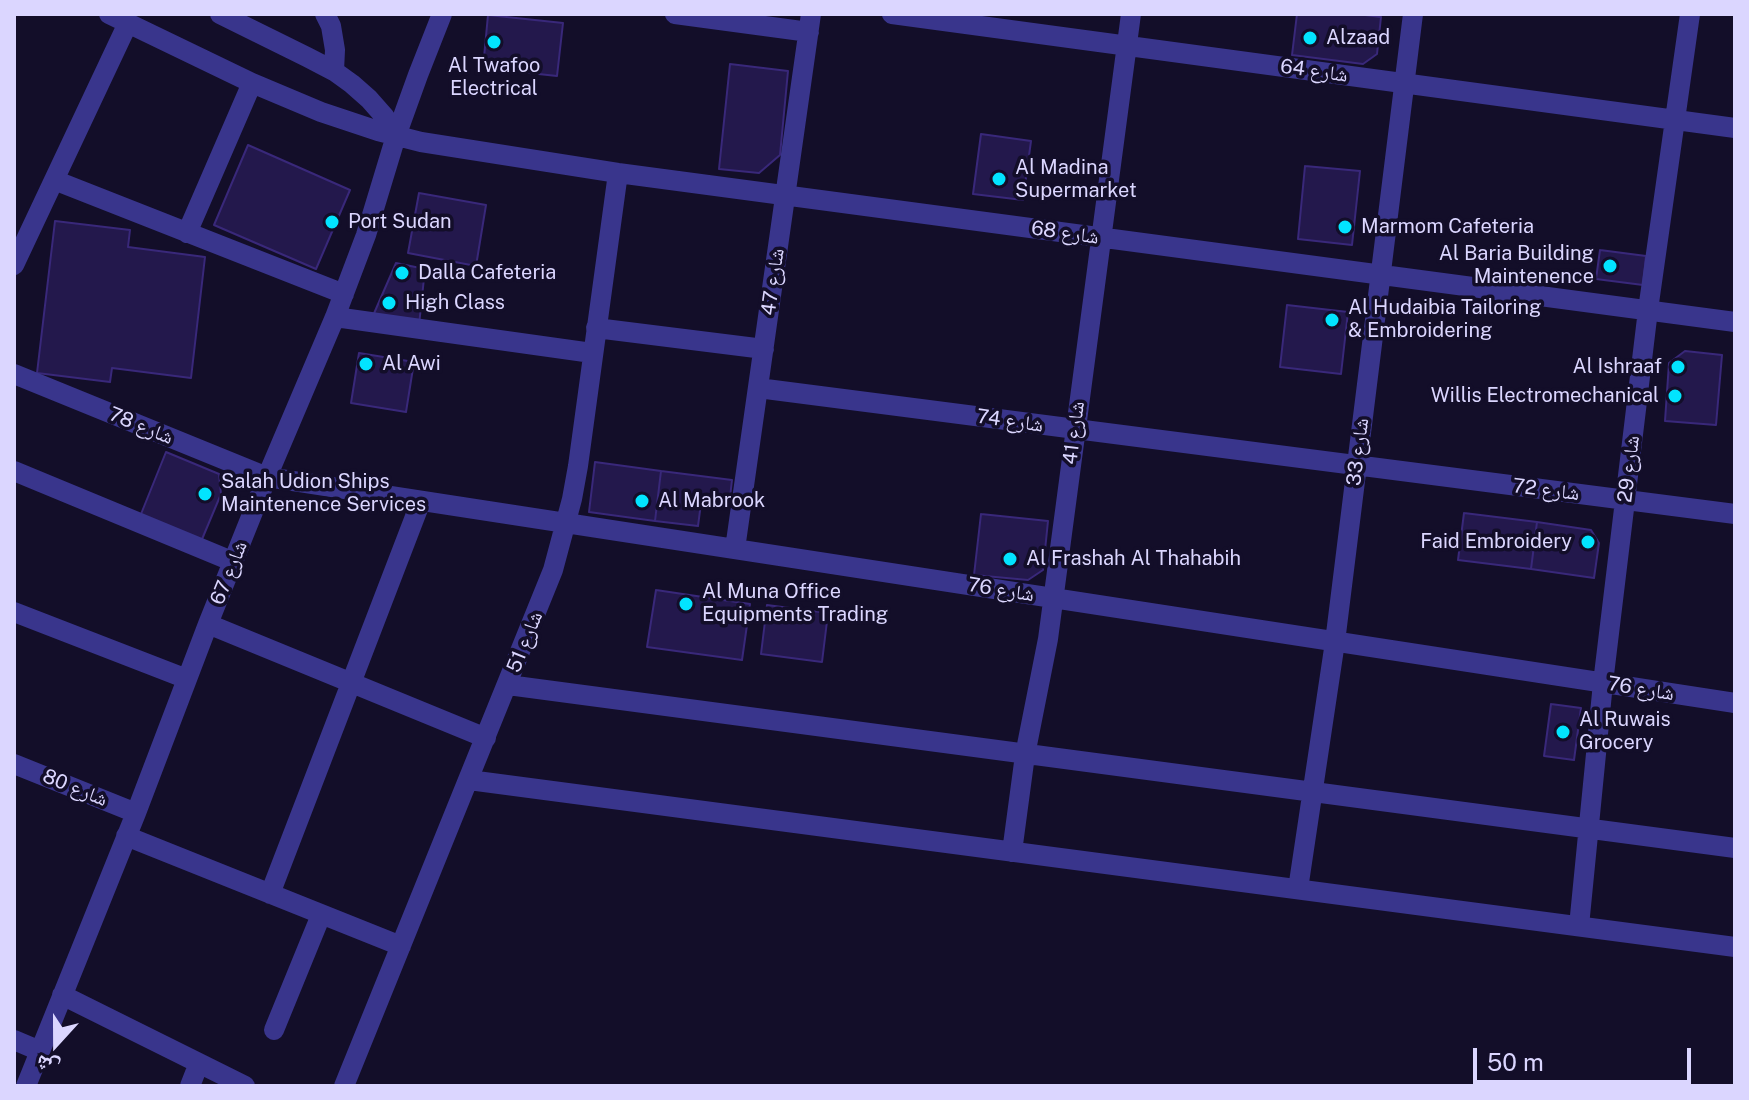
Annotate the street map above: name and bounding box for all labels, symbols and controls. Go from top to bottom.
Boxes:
place label: Alzaad [1326,26,1390,50]
marker: Alzaad [1301,29,1319,47]
marker: Al Twafoo Electrical [485,33,503,51]
place label: Al Twafoo Electrical [448,54,540,101]
street label: شارع 64 [1279,54,1349,88]
place label: Al Madina Supermarket [1015,156,1137,203]
marker: Al Madina Supermarket [990,170,1008,188]
place label: Port Sudan [348,210,452,234]
marker: Port Sudan [323,213,341,231]
place label: Marmom Cafeteria [1361,215,1534,239]
street label: شارع 68 [1030,216,1100,250]
marker: Marmom Cafeteria [1336,218,1354,236]
place label: Al Baria Building Maintenence [1439,242,1594,289]
street label: شارع 47 [756,247,790,317]
marker: Al Baria Building Maintenence [1601,257,1619,275]
place label: Dalla Cafeteria [418,261,556,285]
marker: Dalla Cafeteria [393,264,411,282]
place label: High Class [405,291,505,315]
marker: High Class [380,294,398,312]
place label: Al Hudaibia Tailoring & Embroidering [1348,296,1542,343]
marker: Al Hudaibia Tailoring & Embroidering [1323,311,1341,329]
place label: Al Awi [382,352,441,376]
marker: Al Awi [357,355,375,373]
place label: Al Ishraaf [1572,355,1662,379]
marker: Al Ishraaf [1669,358,1687,376]
place label: Willis Electromechanical [1431,384,1659,408]
marker: Willis Electromechanical [1666,387,1684,405]
street label: شارع 41 [1058,400,1090,466]
street label: شارع 78 [105,402,177,450]
street label: شارع 74 [975,404,1045,438]
street label: شارع 33 [1342,417,1374,487]
street label: شارع 29 [1613,434,1645,504]
place label: Salah Udion Ships Maintenence Services [221,470,426,517]
street label: شارع 72 [1511,474,1581,506]
marker: Salah Udion Ships Maintenence Services [196,485,214,503]
place label: Al Mabrook [658,489,765,513]
marker: Al Mabrook [633,492,651,510]
place label: Faid Embroidery [1420,530,1572,554]
marker: Faid Embroidery [1579,533,1597,551]
street label: شارع 67 [205,537,253,609]
place label: Al Frashah Al Thahabih [1026,547,1241,571]
marker: Al Frashah Al Thahabih [1001,550,1019,568]
street label: شارع 76 [966,573,1036,607]
place label: Al Muna Office Equipments Trading [702,580,888,627]
marker: Al Muna Office Equipments Trading [677,595,695,613]
street label: شارع 51 [502,608,548,676]
street label: شارع 76 [1606,672,1676,706]
place label: Al Ruwais Grocery [1579,708,1671,755]
marker: Al Ruwais Grocery [1554,723,1572,741]
street label: شارع 80 [39,764,111,812]
north arrow [16,1004,96,1084]
scale bar [1477,1032,1695,1082]
text: 50 m [1487,1048,1544,1076]
text: ش [32,1050,63,1083]

